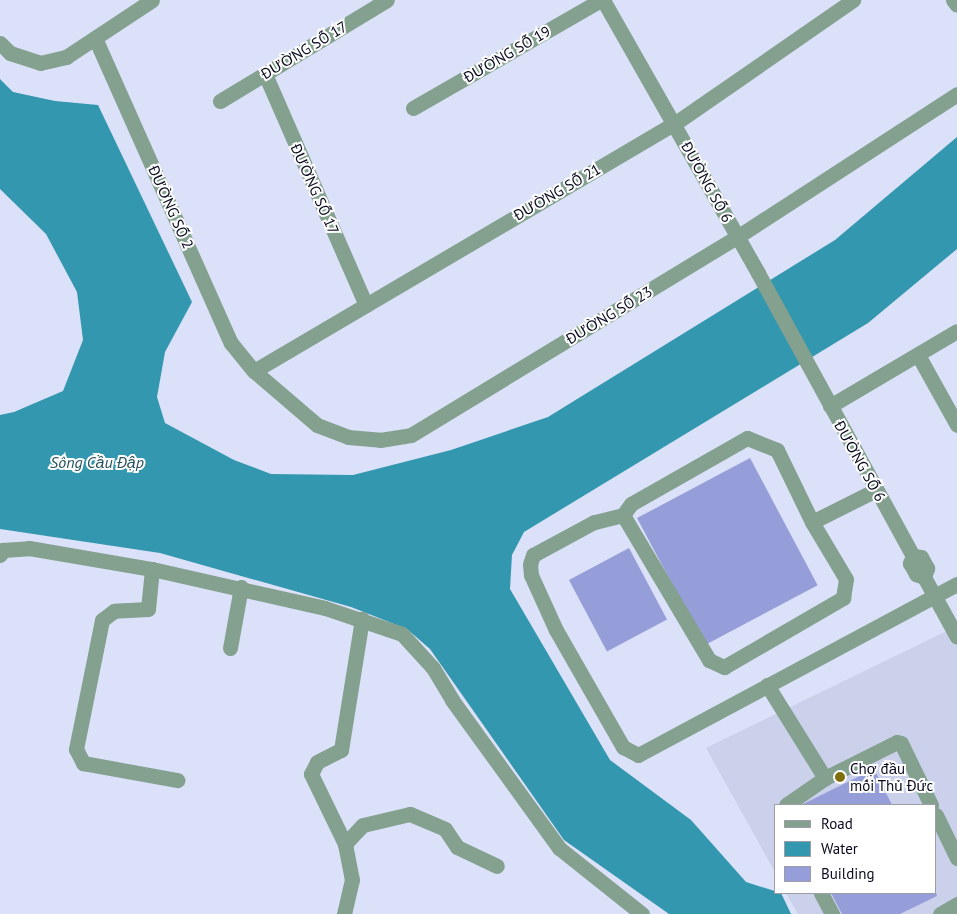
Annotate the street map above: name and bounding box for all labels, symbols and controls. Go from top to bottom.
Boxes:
street label: ĐƯỜNG SỐ 17 [258,17,350,83]
street label: ĐƯỜNG SỐ 19 [460,22,554,86]
street label: ĐƯỜNG SỐ 6 [677,139,737,225]
street label: ĐƯỜNG SỐ 17 [287,141,343,237]
street label: ĐƯỜNG SỐ 21 [510,160,604,224]
street label: ĐƯỜNG SỐ 2 [145,163,197,251]
street label: ĐƯỜNG SỐ 23 [563,282,655,348]
street label: ĐƯỜNG SỐ 6 [830,418,890,504]
water label: Sông Cầu Đập [50,452,144,472]
place label: Chợ đầu mối Thủ Đức [850,759,934,794]
marker: Chợ đầu mối Thủ Đức [834,771,846,783]
legend [774,804,937,894]
text: Road [821,814,853,833]
text: Water [821,839,858,858]
text: Building [821,864,875,883]

